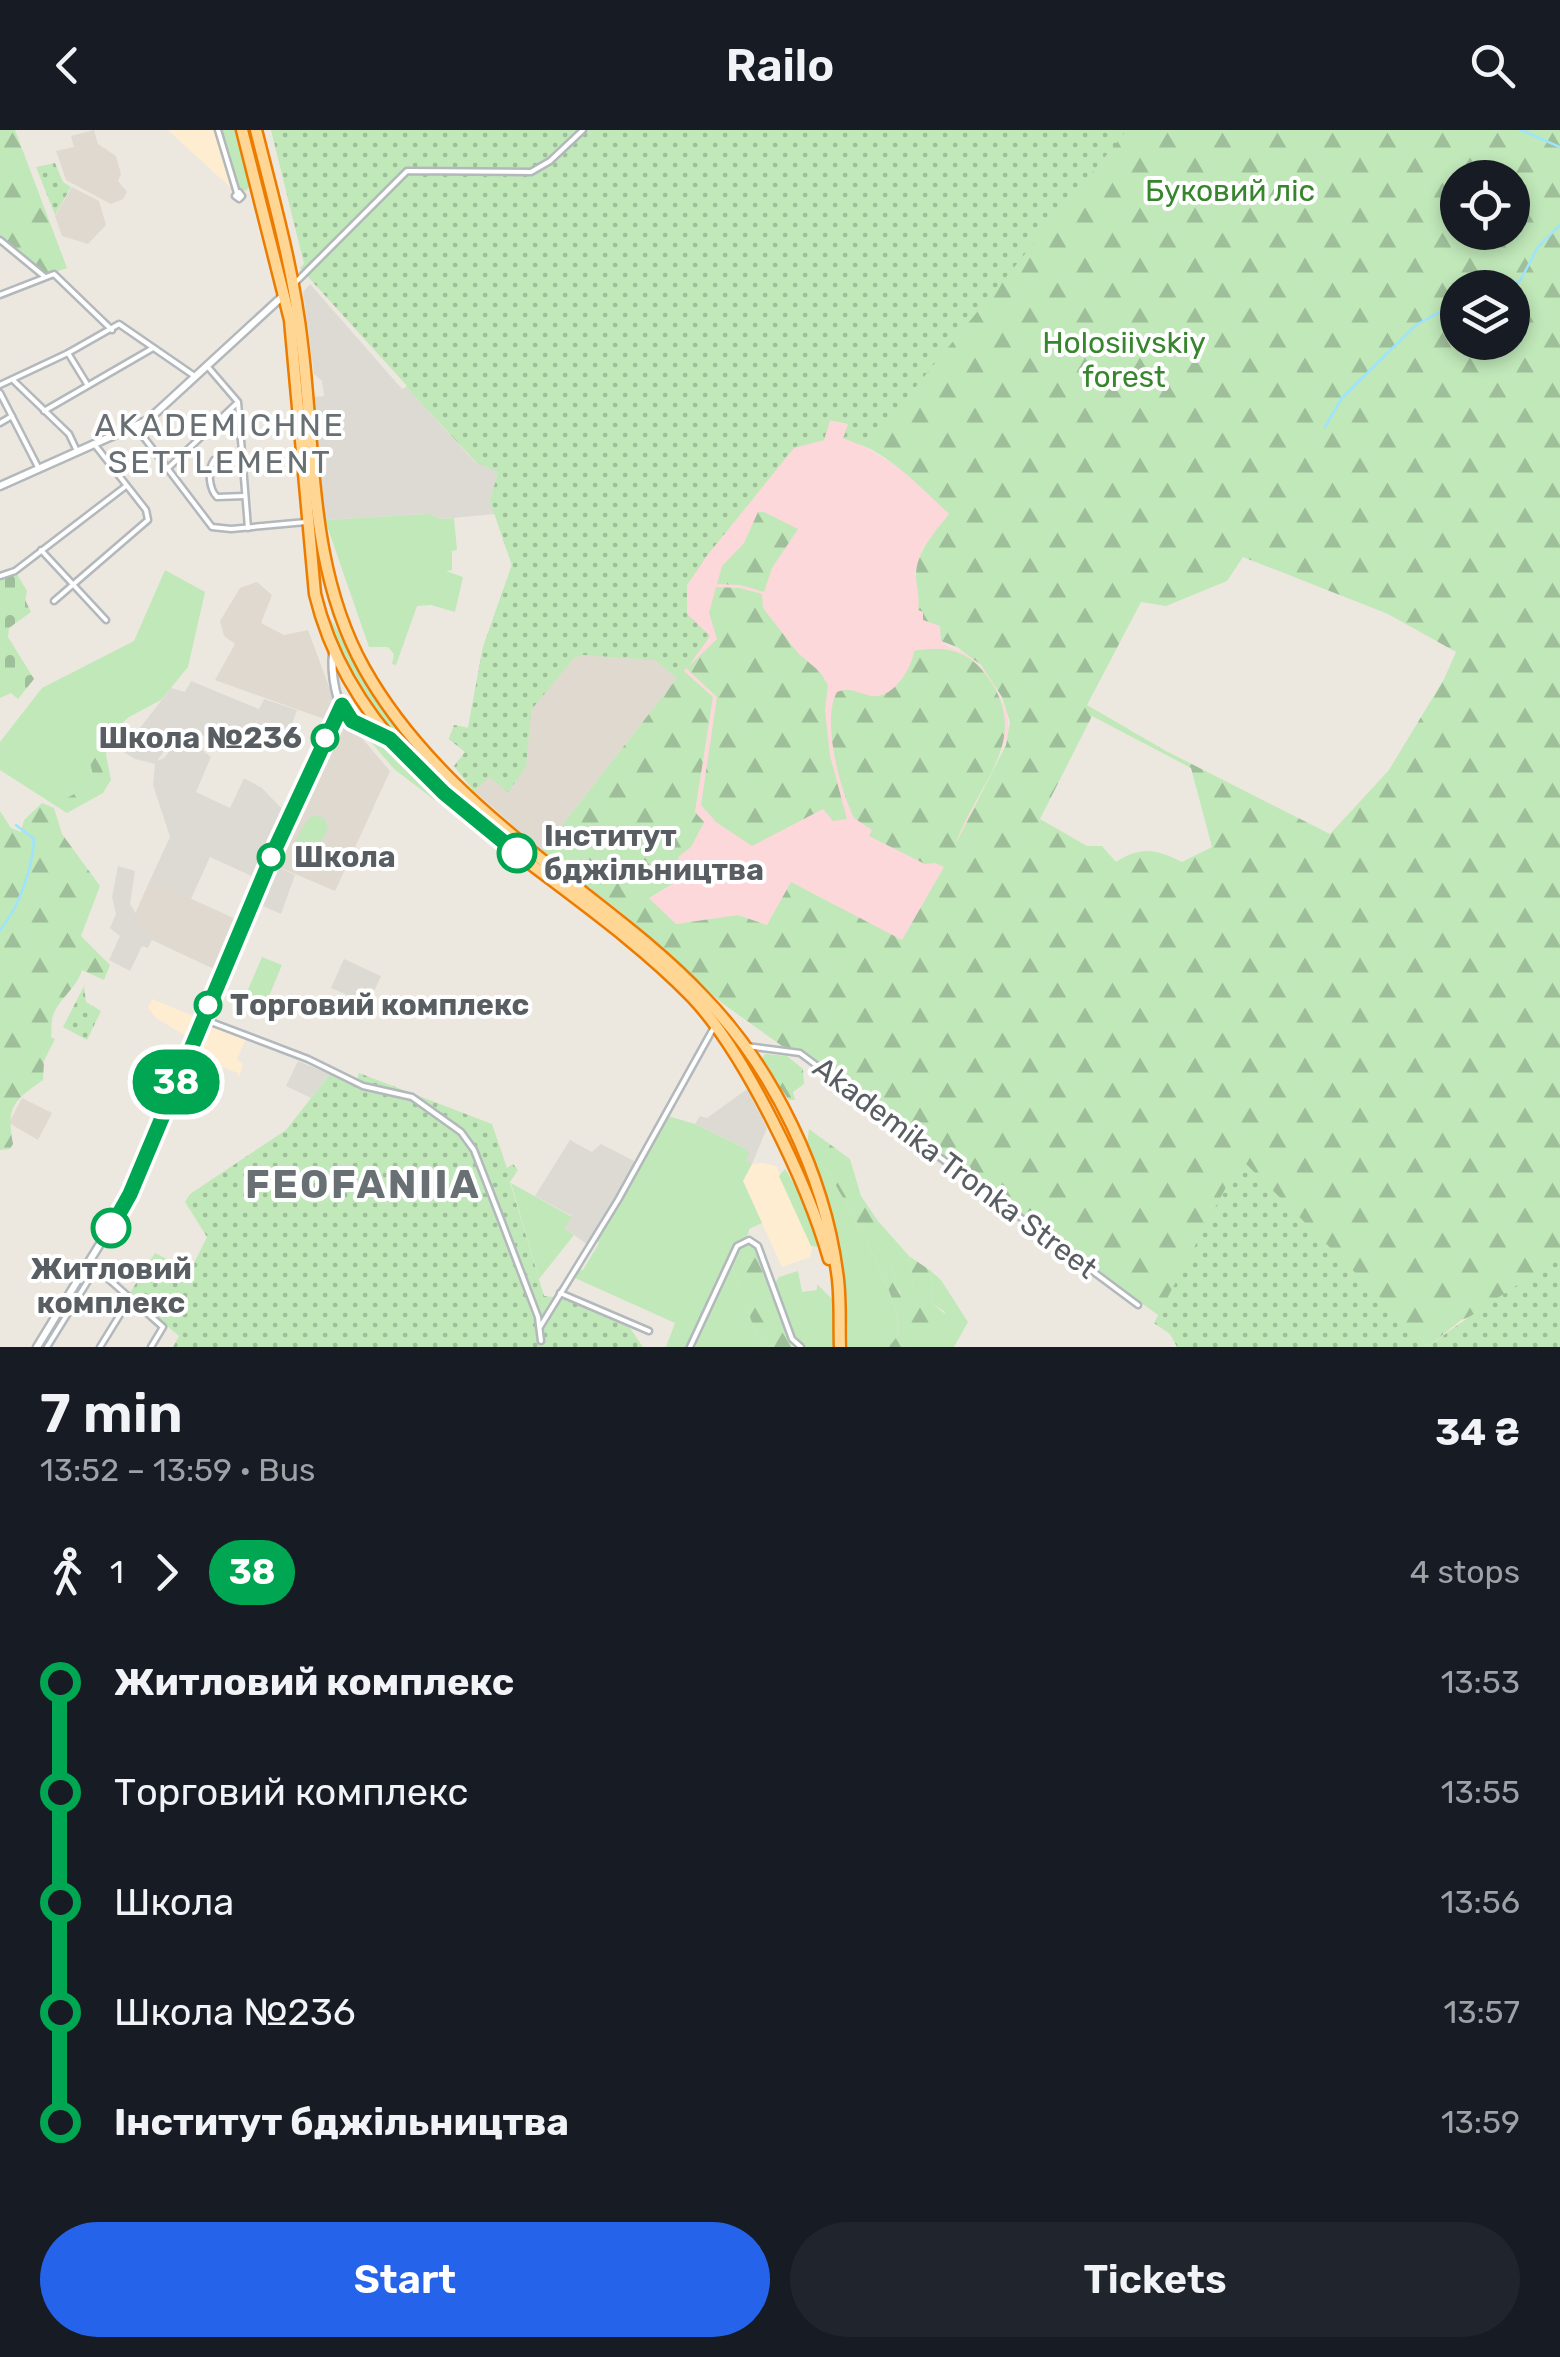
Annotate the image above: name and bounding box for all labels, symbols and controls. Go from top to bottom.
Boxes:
icon: back [40,38,95,93]
icon: search [1465,38,1520,93]
text: Railo [726,39,834,92]
map controls [1440,160,1530,360]
button: locate [1440,160,1530,250]
park label: Буковий ліс [1145,173,1315,209]
button: layers [1440,270,1530,360]
park label: Holosiivskiy forest [1042,325,1206,395]
district label: AKADEMICHNE SETTLEMENT [95,406,346,481]
place label: Школа №236 [98,720,302,756]
marker: Школа №236 [312,725,338,751]
place label: Інститут бджільництва [544,818,764,888]
marker: Інститут бджільництва [498,834,536,872]
place label: Школа [294,839,396,875]
marker: Школа [258,844,284,870]
place label: Торговий комплекс [230,987,529,1023]
marker: Торговий комплекс [195,992,221,1018]
line badge: 38 [131,1050,221,1114]
street label: Akademika Tronka Street [806,1050,1104,1287]
text: 38 [153,1061,199,1103]
district label: FEOFANIIA [245,1161,481,1208]
marker: Житловий комплекс [92,1209,130,1247]
place label: Житловий комплекс [30,1251,192,1321]
text: 7 min [40,1381,183,1446]
text: 34 ₴ [1435,1409,1520,1455]
text: 13:52 – 13:59 · Bus [40,1451,315,1489]
icon: walk [40,1545,95,1600]
icon: forward [139,1545,194,1600]
text: 38 [229,1551,275,1593]
text: 1 [110,1553,124,1591]
text: 4 stops [1410,1553,1520,1591]
text: Житловий комплекс [114,1659,514,1705]
text: 13:53 [1441,1663,1520,1701]
text: Торговий комплекс [114,1769,469,1815]
text: 13:55 [1441,1773,1520,1811]
text: Школа [114,1879,234,1925]
text: 13:56 [1441,1883,1520,1921]
text: Школа №236 [114,1989,356,2035]
text: 13:57 [1443,1993,1520,2031]
text: Інститут бджільництва [114,2099,569,2145]
text: 13:59 [1441,2103,1520,2141]
button: Start [40,2222,770,2337]
button: Tickets [790,2222,1520,2337]

